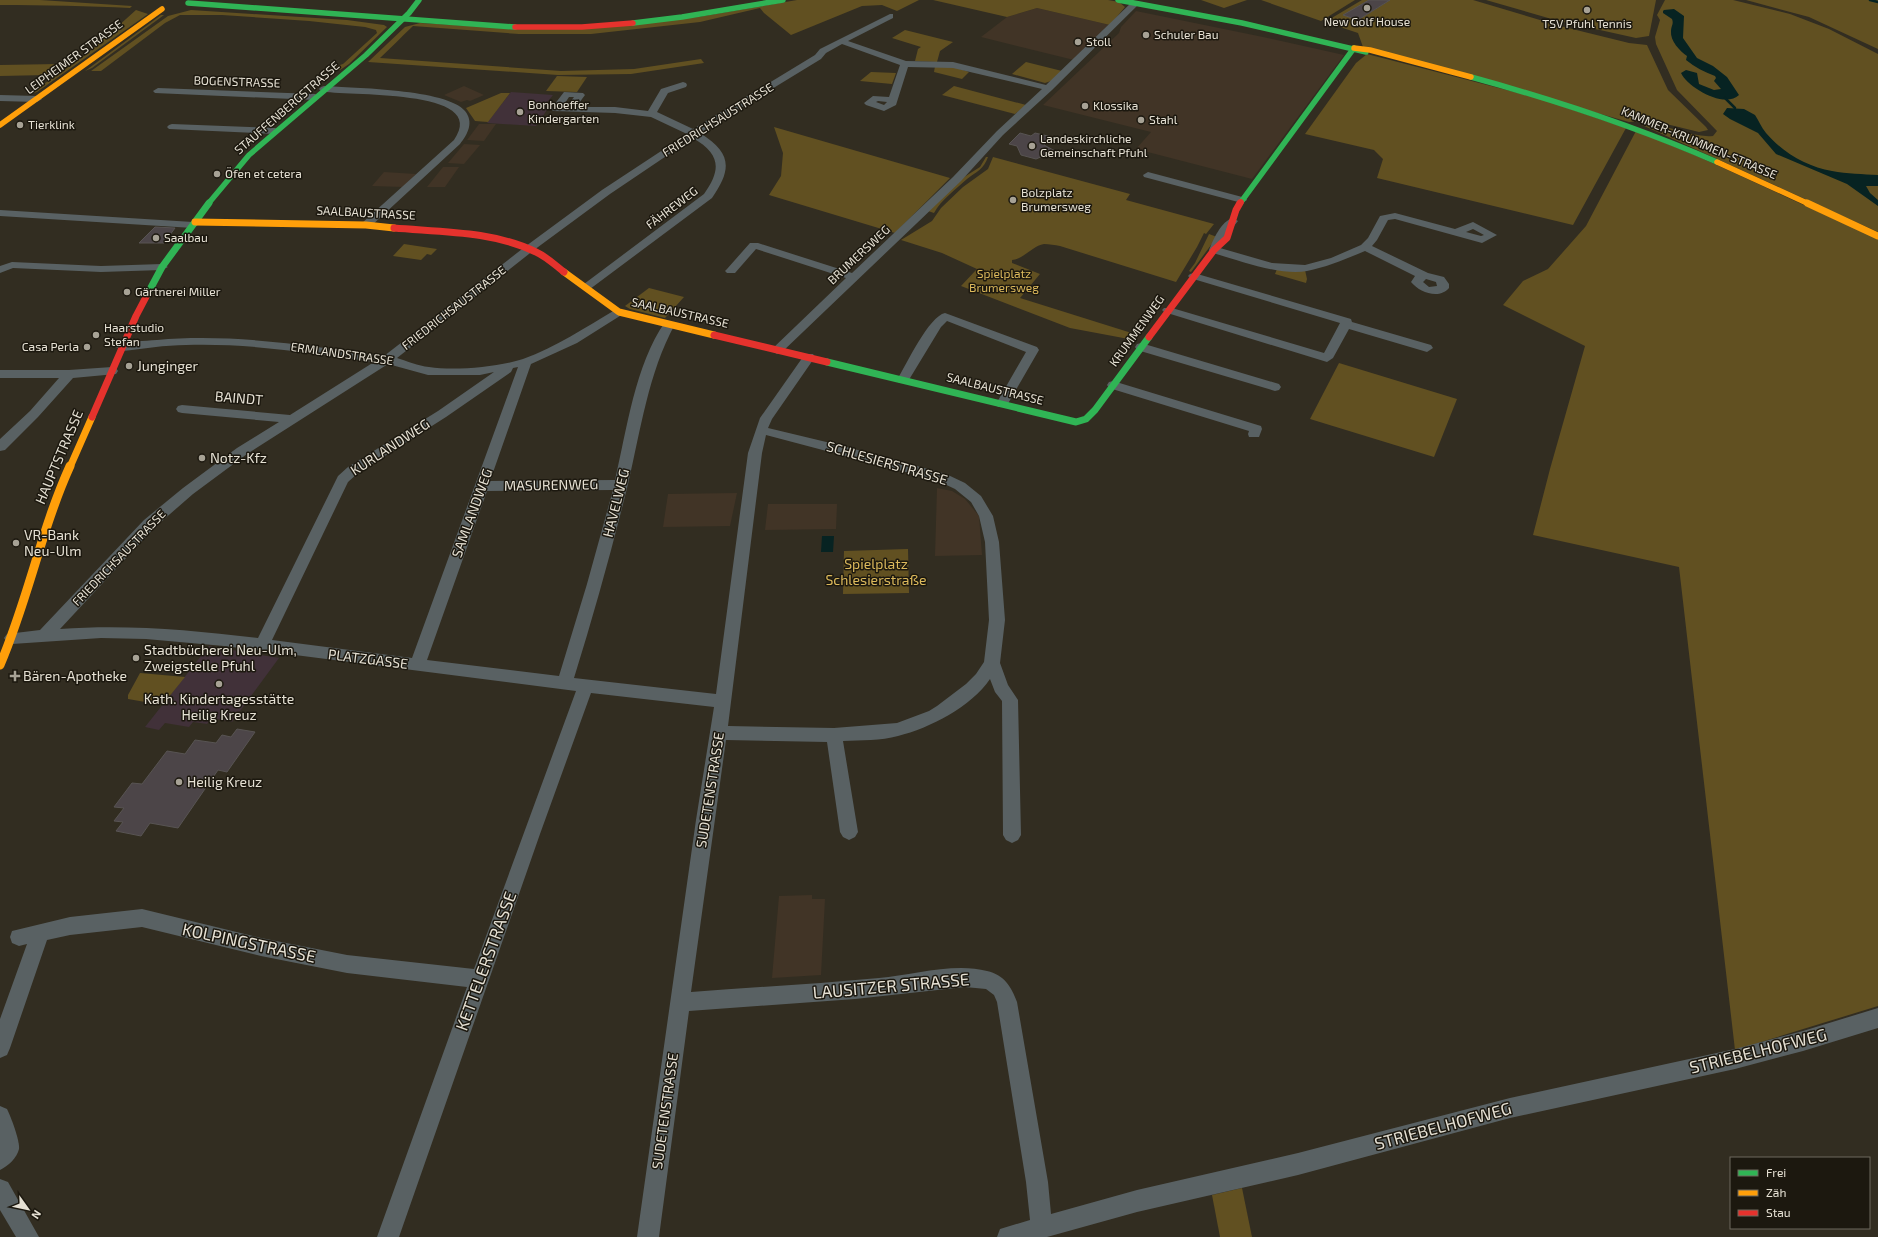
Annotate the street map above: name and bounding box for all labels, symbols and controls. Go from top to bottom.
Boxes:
marker: New Golf House [1362,3,1372,13]
marker: TSV Pfuhl Tennis [1582,5,1592,15]
place label: New Golf House [1324,14,1410,28]
street label: LEIPHEIMER STRASSE [22,16,125,96]
place label: TSV Pfuhl Tennis [1542,16,1632,30]
place label: Schuler Bau [1154,27,1219,41]
marker: Schuler Bau [1141,30,1151,40]
place label: Stoll [1086,34,1112,48]
marker: Stoll [1073,37,1083,47]
street label: STAUFFENBERGSTRASSE [231,58,342,157]
street label: BOGENSTRASSE [193,72,281,90]
street label: FRIEDRICHSAUSTRASSE [659,79,776,159]
place label: Bonhoeffer Kindergarten [528,97,599,125]
place label: Klossika [1093,98,1138,112]
marker: Klossika [1080,101,1090,111]
street label: KAMMER-KRUMMEN-STRASSE [1619,103,1780,181]
marker: Bonhoeffer Kindergarten [515,107,525,117]
place label: Stahl [1149,112,1178,126]
marker: Stahl [1136,115,1146,125]
place label: Tierklink [28,117,75,131]
marker: Tierklink [15,120,25,130]
place label: Landeskirchliche Gemeinschaft Pfuhl [1040,131,1148,159]
marker: Landeskirchliche Gemeinschaft Pfuhl [1027,141,1037,151]
place label: Öfen et cetera [225,166,302,180]
marker: Öfen et cetera [212,169,222,179]
street label: FÄHREWEG [643,183,700,231]
place label: Bolzplatz Brumersweg [1021,185,1091,213]
marker: Bolzplatz Brumersweg [1008,195,1018,205]
street label: SAALBAUSTRASSE [316,202,416,222]
street label: BRUMERSWEG [824,222,892,287]
place label: Saalbau [164,230,208,244]
marker: Saalbau [151,233,161,243]
street label: FRIEDRICHSAUSTRASSE [399,262,508,352]
park label: Spielplatz Brumersweg [969,266,1039,294]
place label: Gärtnerei Miller [135,284,221,298]
marker: Gärtnerei Miller [122,287,132,297]
street label: KRUMMENWEG [1106,292,1167,369]
street label: SAALBAUSTRASSE [630,294,731,330]
place label: Haarstudio Stefan [104,320,164,348]
marker: Haarstudio Stefan [91,330,101,340]
place label: Casa Perla [22,339,79,353]
street label: ERMLANDSTRASSE [290,339,395,367]
marker: Casa Perla [82,342,92,352]
place label: Junginger [137,357,199,374]
marker: Junginger [124,361,134,371]
street label: SAALBAUSTRASSE [945,369,1045,407]
street label: BAINDT [214,387,264,408]
street label: HAUPTSTRASSE [31,407,86,506]
street label: KURLANDWEG [347,415,433,479]
street label: SCHLESIERSTRASSE [825,437,950,488]
place label: Notz-Kfz [210,449,267,466]
marker: Notz-Kfz [197,453,207,463]
street label: SAMLANDWEG [448,466,496,560]
street label: HAVELWEG [599,467,632,539]
street label: MASURENWEG [504,475,598,494]
street label: FRIEDRICHSAUSTRASSE [69,506,168,608]
place label: VR-Bank Neu-Ulm [24,526,81,559]
marker: VR-Bank Neu-Ulm [11,538,21,548]
park label: Spielplatz Schlesierstraße [826,555,926,588]
place label: Stadtbücherei Neu-Ulm, Zweigstelle Pfuhl [144,641,297,674]
street label: PLATZGASSE [327,645,409,672]
marker: Stadtbücherei Neu-Ulm, Zweigstelle Pfuhl [131,653,141,663]
place label: Bären-Apotheke [23,667,127,684]
marker: Bären-Apotheke [10,671,20,681]
marker: Kath. Kindertagesstätte Heilig Kreuz [214,679,224,689]
place label: Kath. Kindertagesstätte Heilig Kreuz [144,690,294,723]
street label: SUDETENSTRASSE [692,731,727,849]
place label: Heilig Kreuz [187,773,262,790]
marker: Heilig Kreuz [174,777,184,787]
street label: KETTELERSTRASSE [451,888,520,1033]
street label: KOLPINGSTRASSE [181,918,318,966]
street label: LAUSITZER STRASSE [812,968,970,1002]
street label: STRIEBELHOFWEG [1687,1023,1828,1077]
street label: SUDETENSTRASSE [648,1052,681,1170]
street label: STRIEBELHOFWEG [1372,1097,1513,1153]
legend [1730,1157,1870,1229]
text: Frei [1766,1165,1786,1179]
text: Zäh [1766,1185,1786,1199]
north arrow [8,1189,48,1229]
text: Stau [1766,1205,1791,1219]
text: N [29,1208,44,1222]

